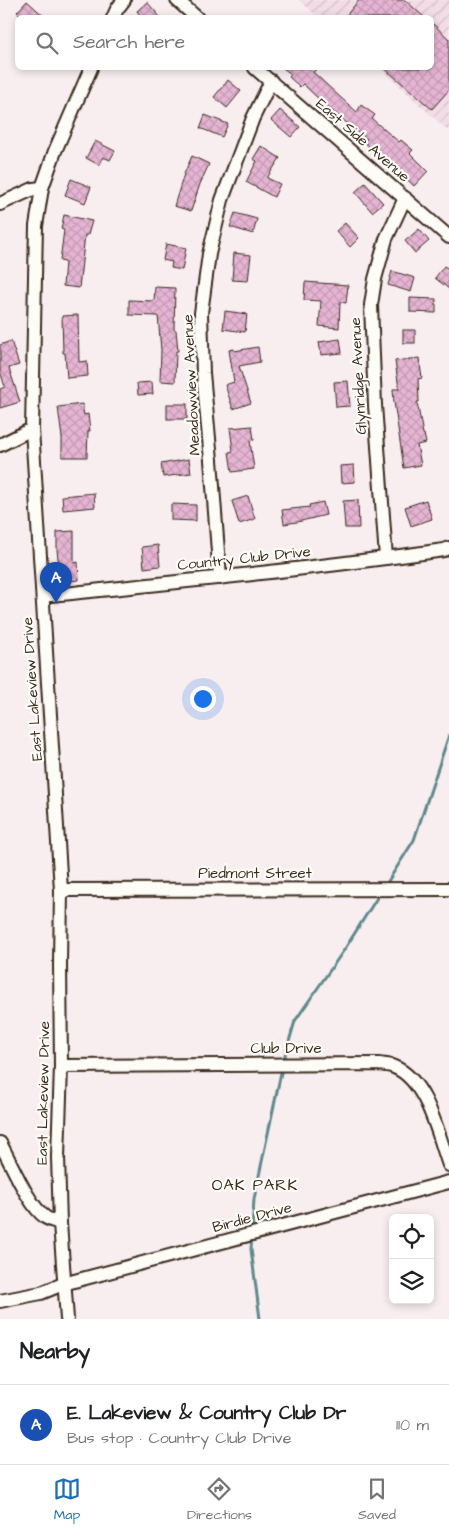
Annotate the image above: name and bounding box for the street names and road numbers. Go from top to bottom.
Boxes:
street label: East Side Avenue [311,94,414,187]
street label: Meadowview Avenue [177,314,206,456]
street label: Glynridge Avenue [345,317,373,435]
street label: Country Club Drive [176,541,312,577]
street label: East Lakeview Drive [17,616,48,761]
street label: Piedmont Street [198,863,312,884]
street label: East Lakeview Drive [32,1021,55,1165]
street label: Club Drive [250,1038,322,1059]
street label: Birdie Drive [210,1197,294,1238]

